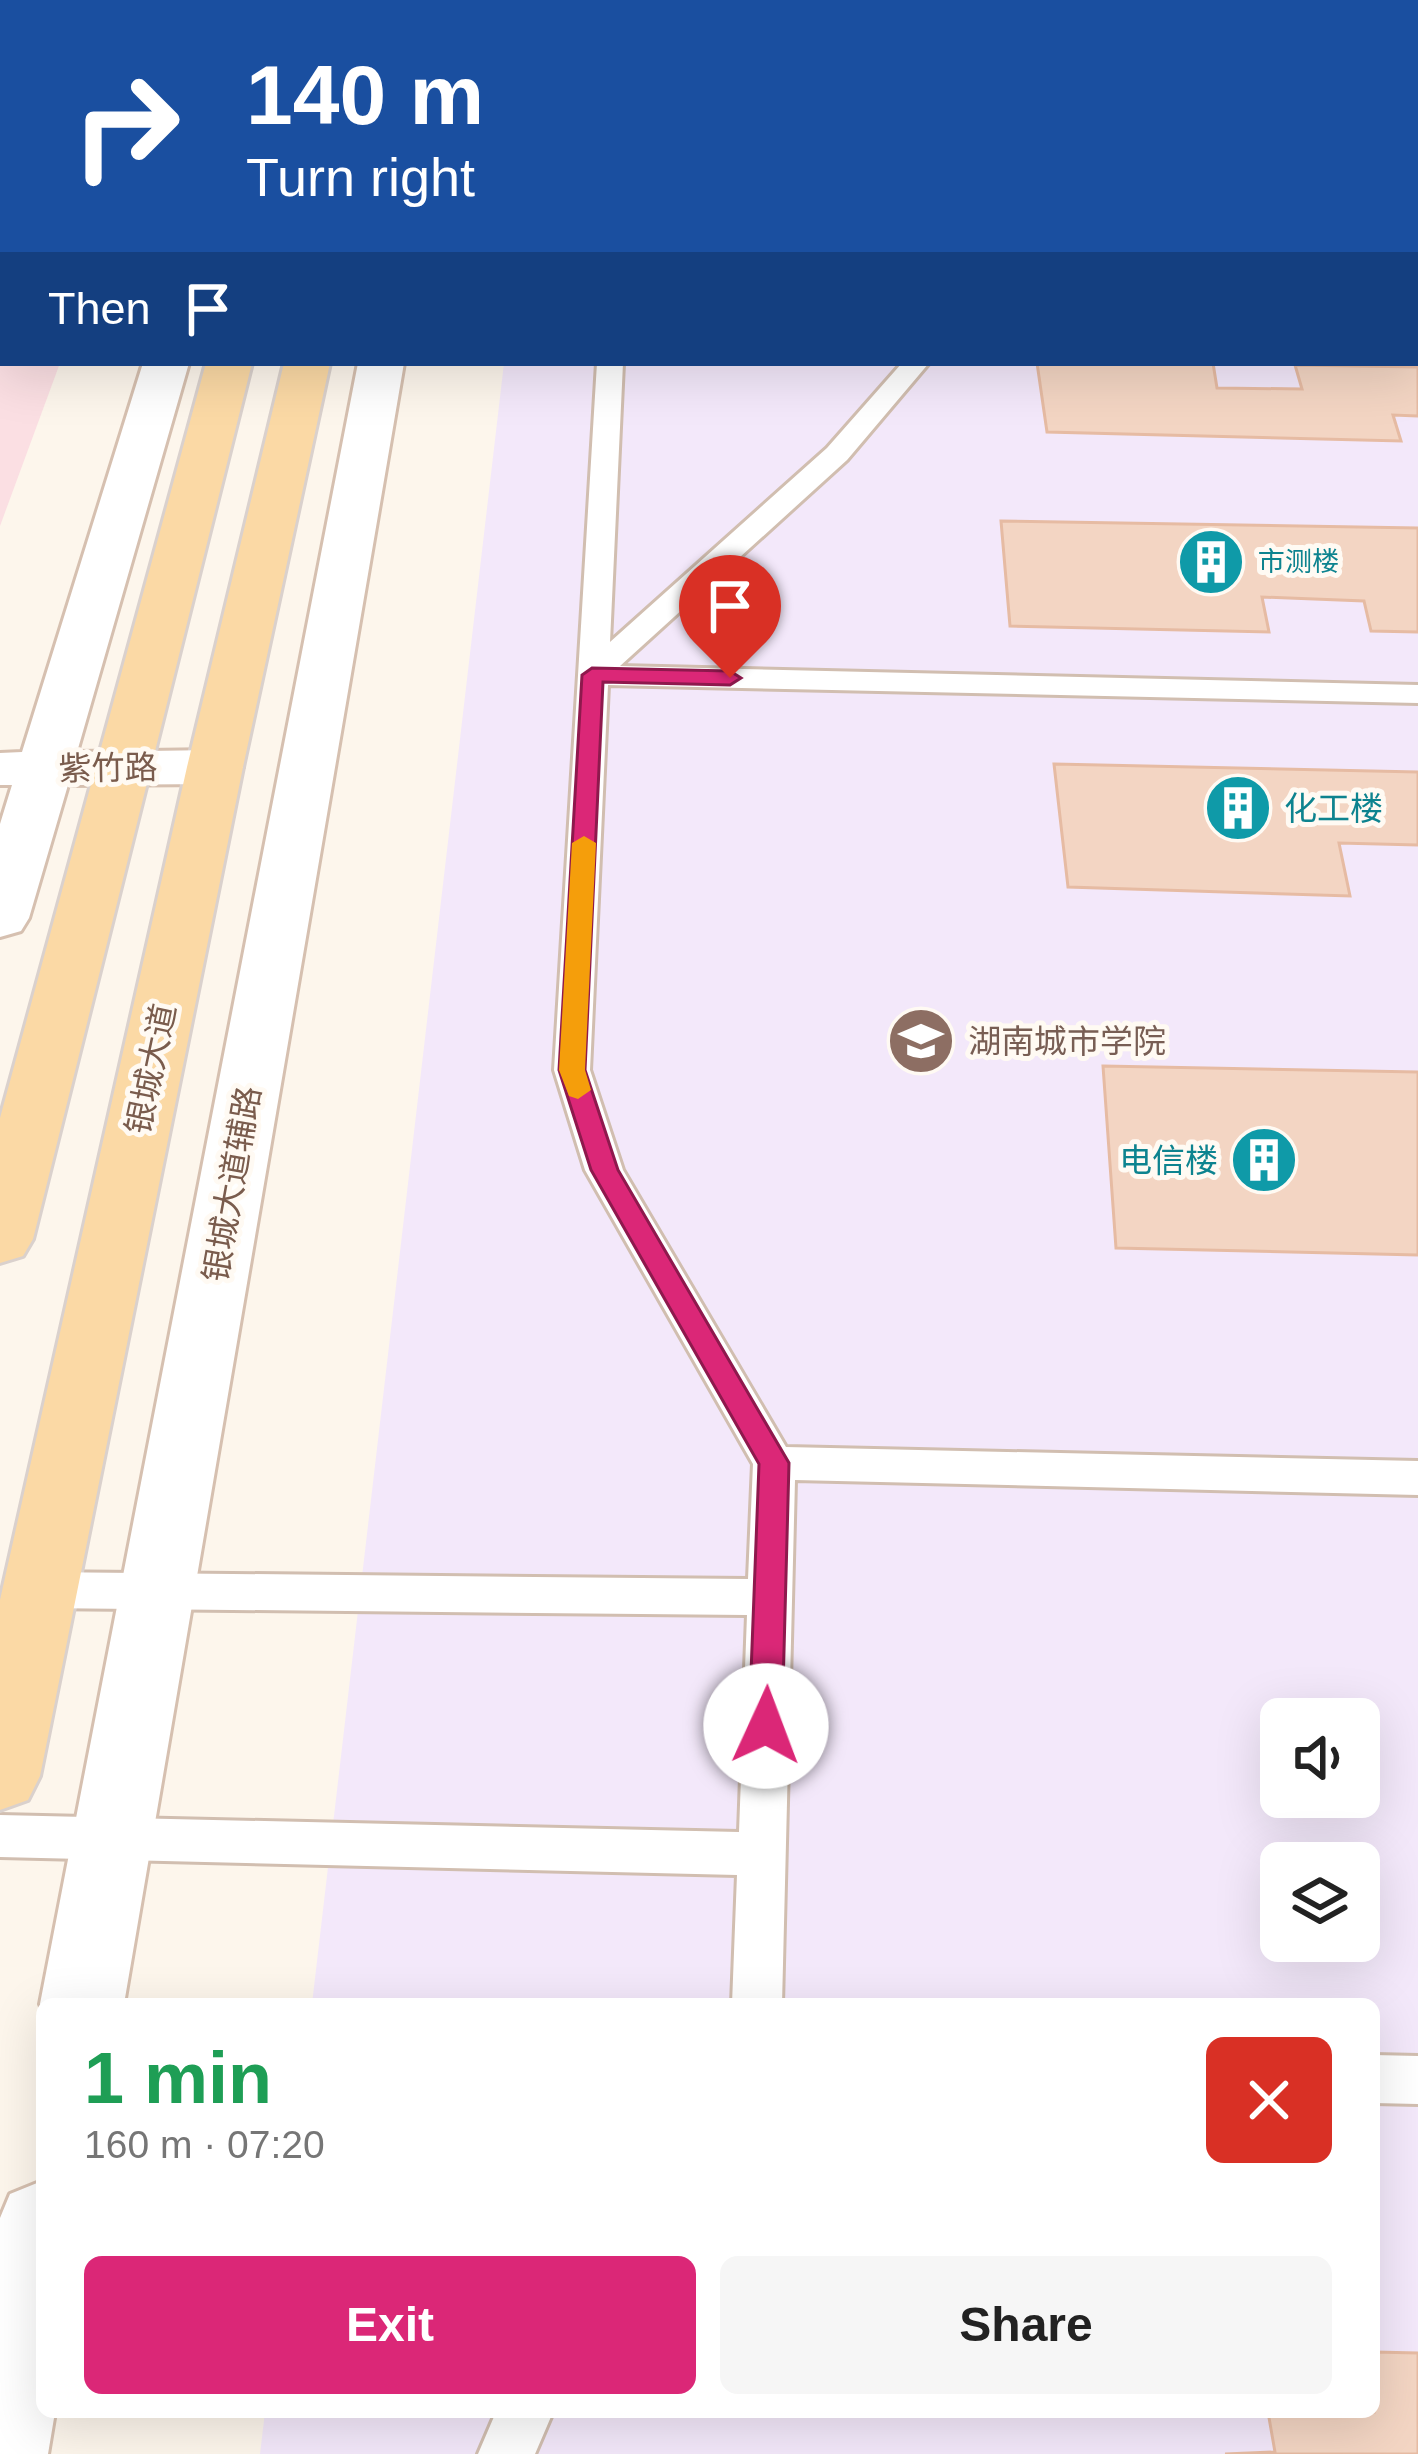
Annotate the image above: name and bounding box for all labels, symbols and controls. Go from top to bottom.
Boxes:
icon: right [48,48,204,204]
text: 140 m [246,48,484,142]
text: Turn right [246,147,475,207]
icon: arrive [175,276,241,342]
text: Then [48,283,151,334]
building icon: 市测楼 [1176,527,1246,597]
place label: 市测楼 [1258,547,1339,577]
pin [679,555,781,678]
icon: arrive [697,573,763,639]
street label: 紫竹路 [58,749,158,787]
building icon: 化工楼 [1203,773,1273,843]
place label: 化工楼 [1284,790,1383,827]
street label: 银城大道 [119,1001,183,1137]
school or university icon: 湖南城市学院 [886,1006,956,1076]
place label: 湖南城市学院 [968,1023,1166,1060]
street label: 银城大道辅路 [197,1083,267,1285]
building icon: 电信楼 [1229,1125,1299,1195]
place label: 电信楼 [1119,1142,1218,1179]
position arrow [703,1663,829,1789]
map controls [1260,1698,1380,1962]
button: sound [1260,1698,1380,1818]
button: layers [1260,1842,1380,1962]
button: close [1206,2037,1332,2163]
text: 1 min [84,2038,272,2118]
text: 160 m · 07:20 [84,2123,325,2166]
button: Exit [84,2256,696,2394]
button: Share [720,2256,1332,2394]

